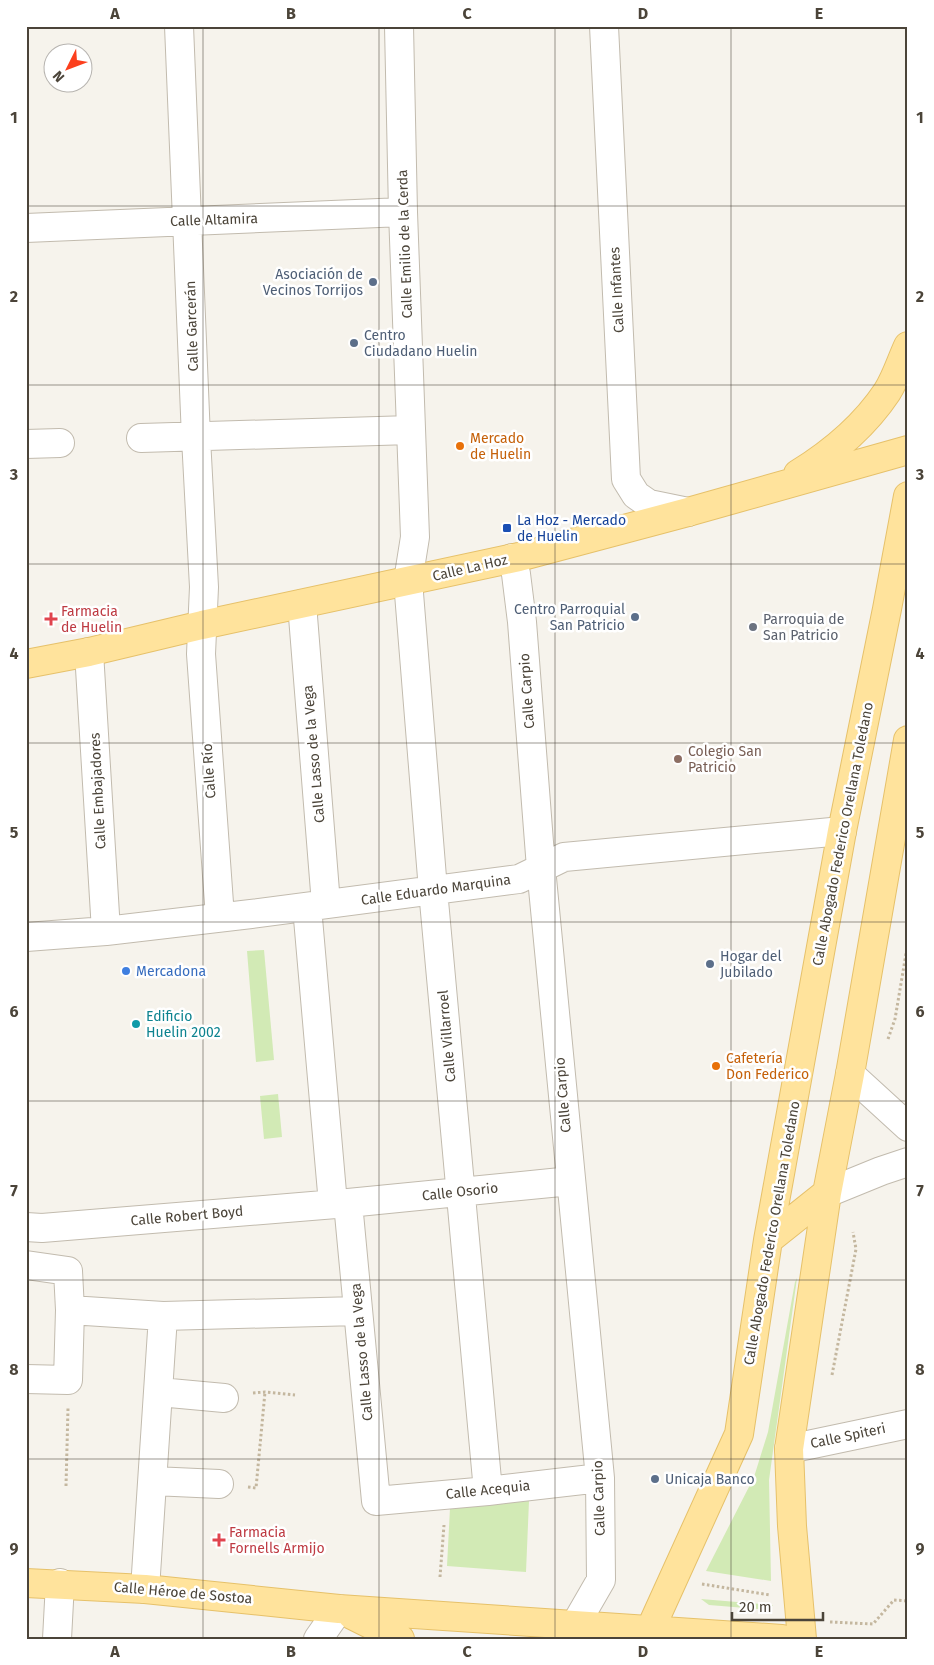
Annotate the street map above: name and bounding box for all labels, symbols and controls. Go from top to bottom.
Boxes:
text: A [109,4,120,23]
text: B [286,4,296,23]
text: C [462,4,472,23]
text: D [638,4,648,23]
text: E [815,4,823,23]
north arrow [42,42,92,92]
text: N [49,67,68,86]
text: 1 [10,108,18,127]
text: 1 [916,108,924,127]
street label: Calle Emilio de la Cerda [394,169,416,319]
street label: Calle Altamira [170,210,258,230]
street label: Calle Infantes [606,246,628,333]
place label: Asociación de Vecinos Torrijos [263,266,363,299]
marker: Asociación de Vecinos Torrijos [367,276,379,288]
street label: Calle Garcerán [182,280,202,372]
text: 2 [10,287,18,306]
text: 2 [916,287,924,306]
place label: Centro Ciudadano Huelin [364,327,478,360]
marker: Centro Ciudadano Huelin [348,337,360,349]
place label: Mercado de Huelin [470,430,531,463]
marker: Mercado de Huelin [454,440,466,452]
text: 3 [9,465,18,484]
text: 3 [915,465,924,484]
place label: La Hoz - Mercado de Huelin [517,512,626,545]
marker: La Hoz - Mercado de Huelin [501,522,513,534]
street label: Calle La Hoz [431,551,509,585]
place label: Centro Parroquial San Patricio [514,601,625,634]
place label: Farmacia de Huelin [61,603,122,636]
marker: Centro Parroquial San Patricio [629,611,641,623]
place label: Parroquia de San Patricio [763,611,844,644]
marker: Farmacia de Huelin [45,613,57,625]
marker: Parroquia de San Patricio [747,621,759,633]
text: 4 [9,644,19,663]
text: 4 [915,644,925,663]
street label: Calle Carpio [516,653,538,729]
street label: Calle Lasso de la Vega [299,684,329,824]
street label: Calle Abogado Federico Orellana Toledano [809,701,877,967]
street label: Calle Embajadores [86,732,110,850]
street label: Calle Río [199,743,219,799]
place label: Colegio San Patricio [688,743,762,776]
marker: Colegio San Patricio [672,753,684,765]
text: 5 [10,823,19,842]
text: 5 [916,823,925,842]
street label: Calle Eduardo Marquina [360,871,512,909]
place label: Hogar del Jubilado [720,948,782,981]
marker: Hogar del Jubilado [704,958,716,970]
place label: Mercadona [136,963,206,980]
marker: Mercadona [120,965,132,977]
street label: Calle Villarroel [435,989,459,1083]
text: 6 [9,1002,19,1021]
text: 6 [915,1002,925,1021]
place label: Edificio Huelin 2002 [146,1008,221,1041]
marker: Edificio Huelin 2002 [130,1018,142,1030]
place label: Cafetería Don Federico [726,1050,809,1083]
street label: Calle Carpio [551,1056,575,1134]
marker: Cafetería Don Federico [710,1060,722,1072]
street label: Calle Abogado Federico Orellana Toledano [740,1100,804,1366]
street label: Calle Osorio [421,1180,499,1204]
text: 7 [10,1181,18,1200]
text: 7 [916,1181,924,1200]
street label: Calle Robert Boyd [130,1203,244,1229]
street label: Calle Lasso de la Vega [347,1282,377,1422]
text: 8 [9,1360,19,1379]
text: 8 [915,1360,925,1379]
street label: Calle Spiteri [809,1420,887,1452]
street label: Calle Carpio [589,1460,609,1536]
place label: Unicaja Banco [665,1471,755,1488]
marker: Unicaja Banco [649,1473,661,1485]
street label: Calle Acequia [445,1477,531,1503]
place label: Farmacia Fornells Armijo [229,1524,325,1557]
marker: Farmacia Fornells Armijo [213,1534,225,1546]
text: 9 [10,1539,19,1558]
text: 9 [916,1539,925,1558]
street label: Calle Héroe de Sostoa [113,1578,253,1608]
scale bar [732,1590,823,1622]
text: 20 m [739,1598,772,1616]
text: A [109,1642,120,1661]
text: B [286,1642,296,1661]
text: C [462,1642,472,1661]
text: D [638,1642,648,1661]
text: E [815,1642,823,1661]

